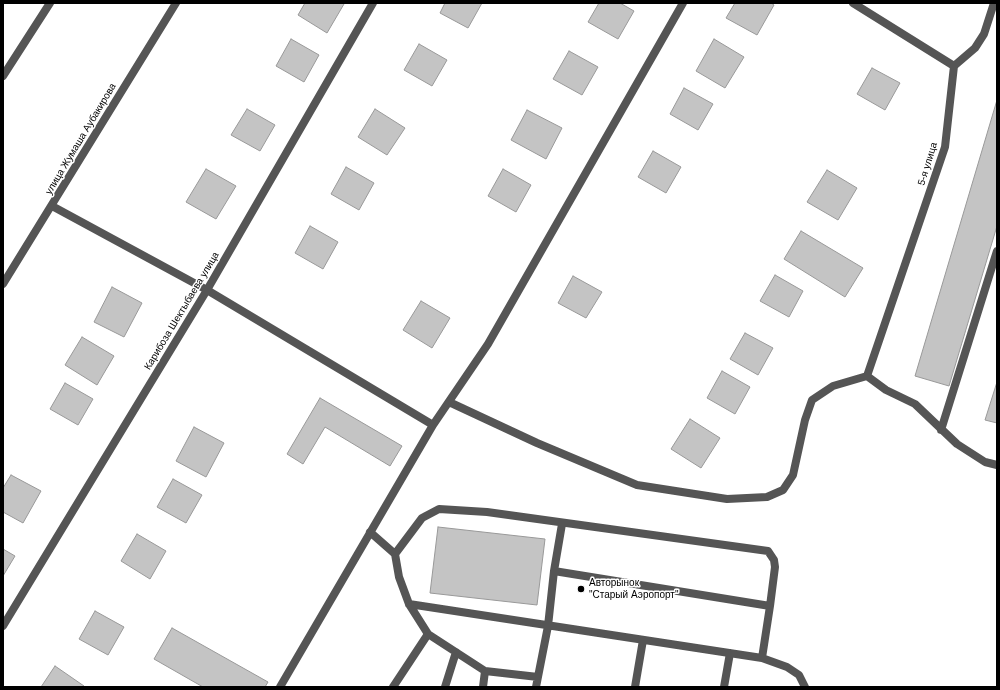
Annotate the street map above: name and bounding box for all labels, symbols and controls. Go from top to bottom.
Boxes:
street label: улица Жумаша Аубакирова [43,81,119,197]
street label: 5-я улица [916,141,940,187]
street label: Карибоза Шектыбаева улица [142,250,222,372]
place label: Авторынок "Старый Аэропорт" [589,577,678,600]
marker: Авторынок "Старый Аэропорт" [576,584,586,594]

